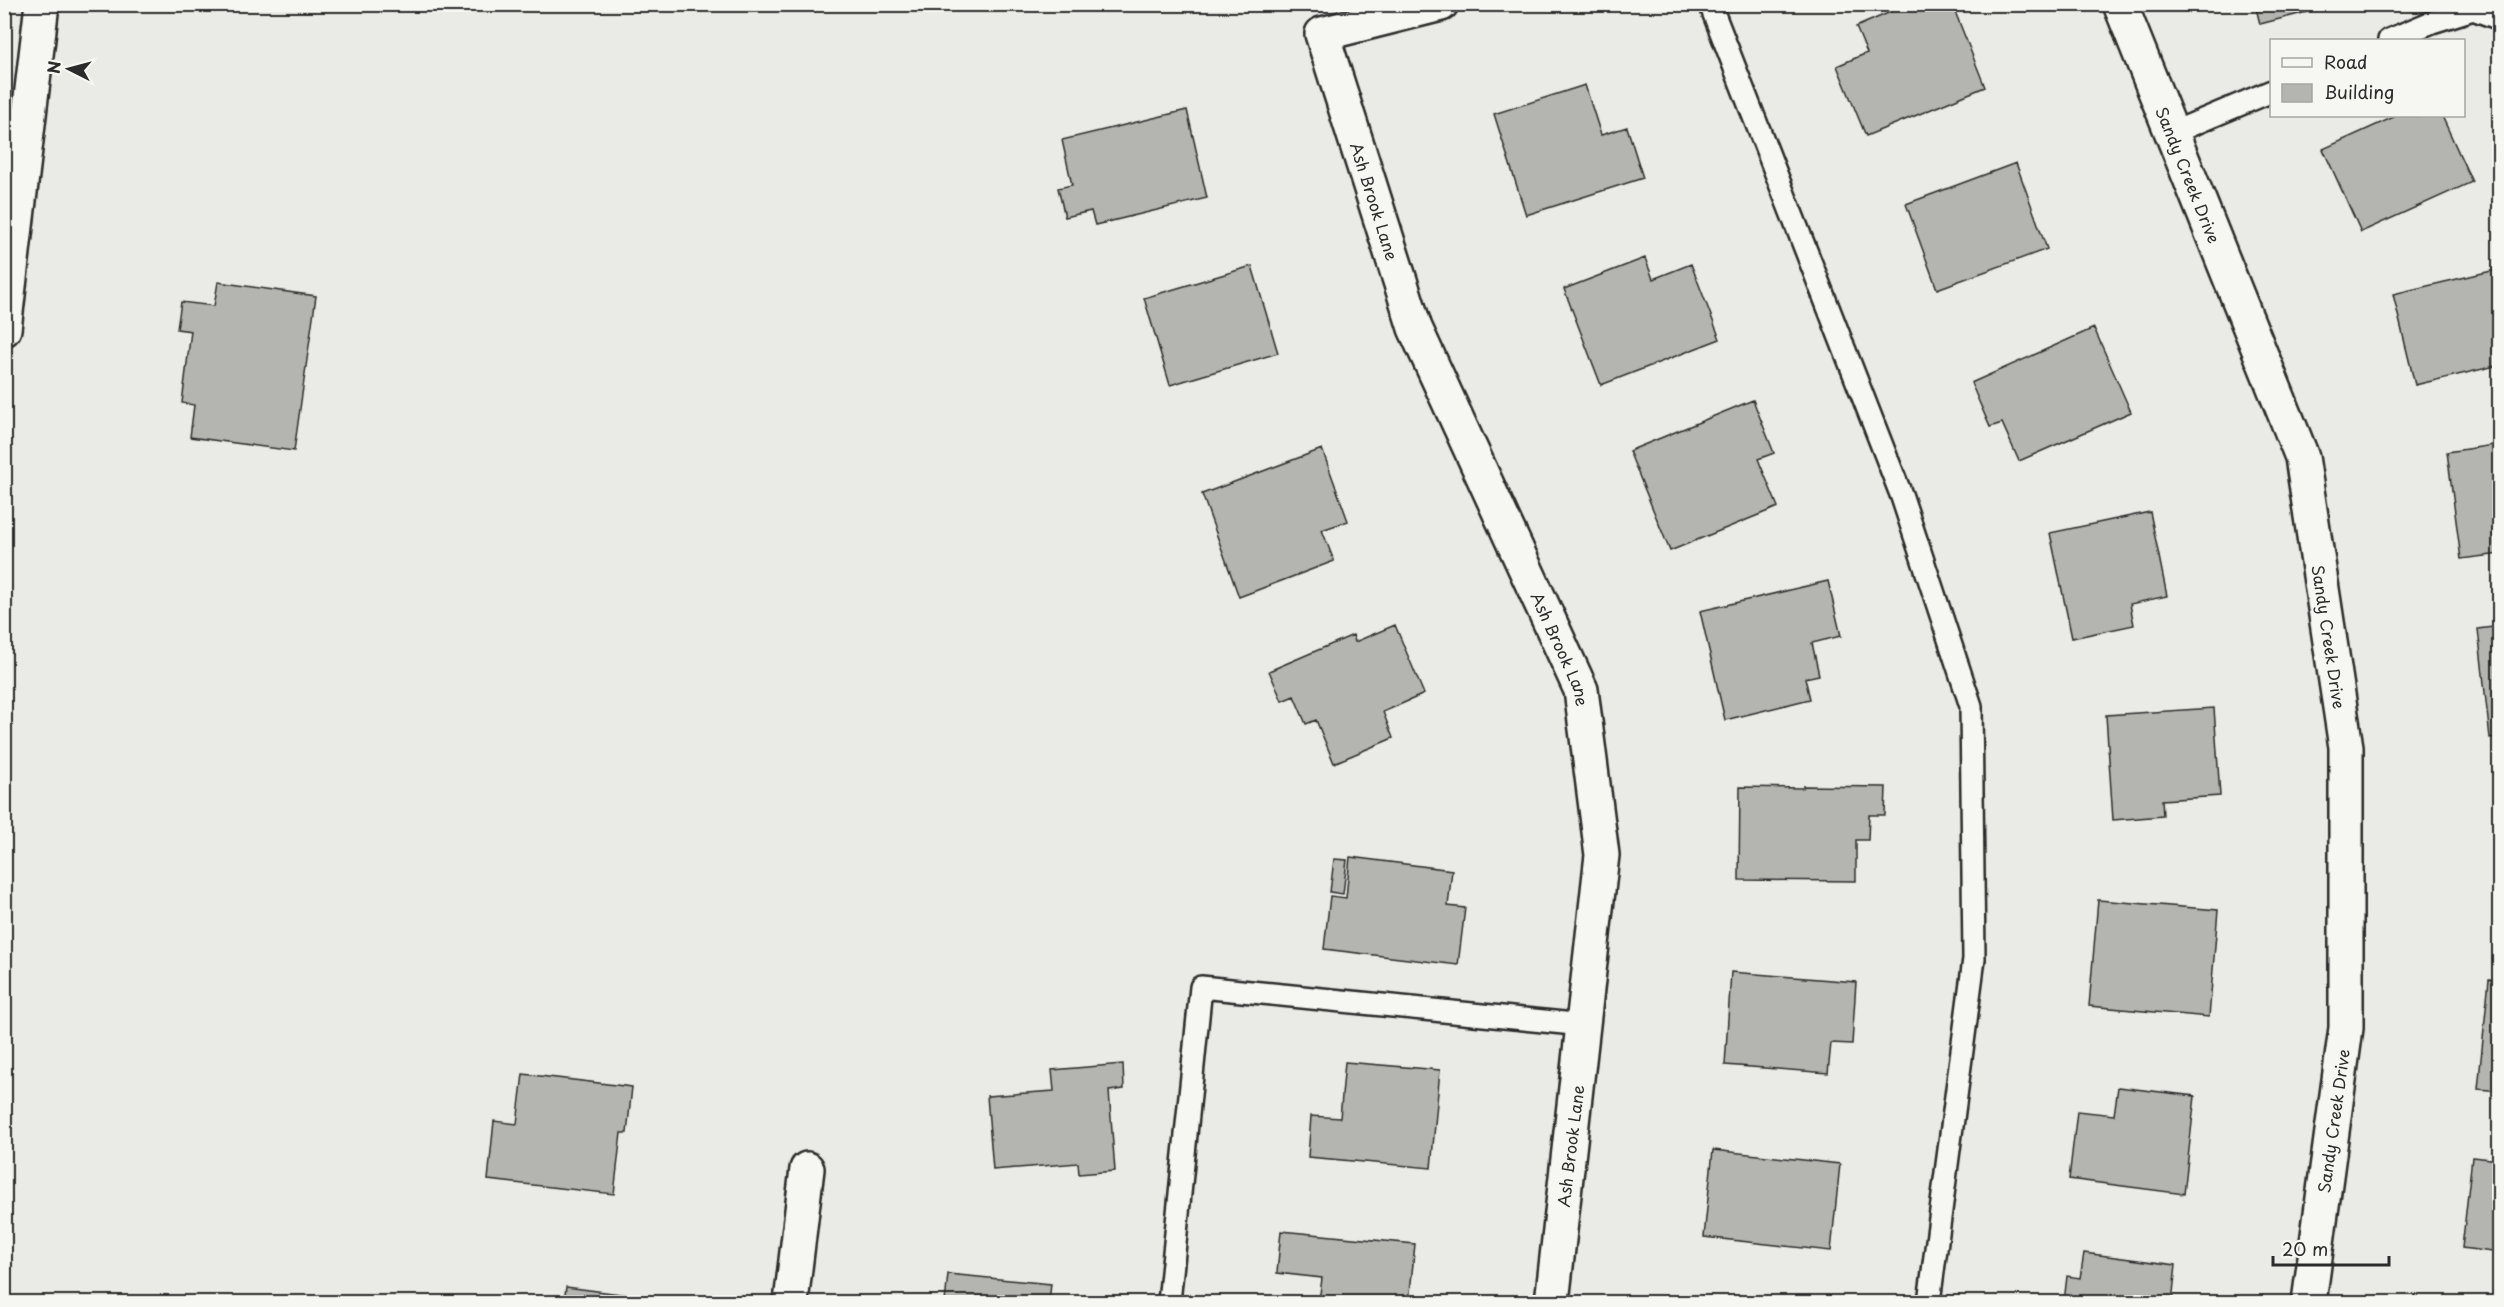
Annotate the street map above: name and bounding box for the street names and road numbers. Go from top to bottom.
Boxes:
street label: Sandy Creek Drive [2150,103,2227,247]
street label: Ash Brook Lane [1345,139,1405,263]
street label: Sandy Creek Drive [2307,563,2352,710]
street label: Ash Brook Lane [1526,588,1595,708]
street label: Sandy Creek Drive [2311,1047,2355,1195]
street label: Ash Brook Lane [1551,1084,1589,1208]

